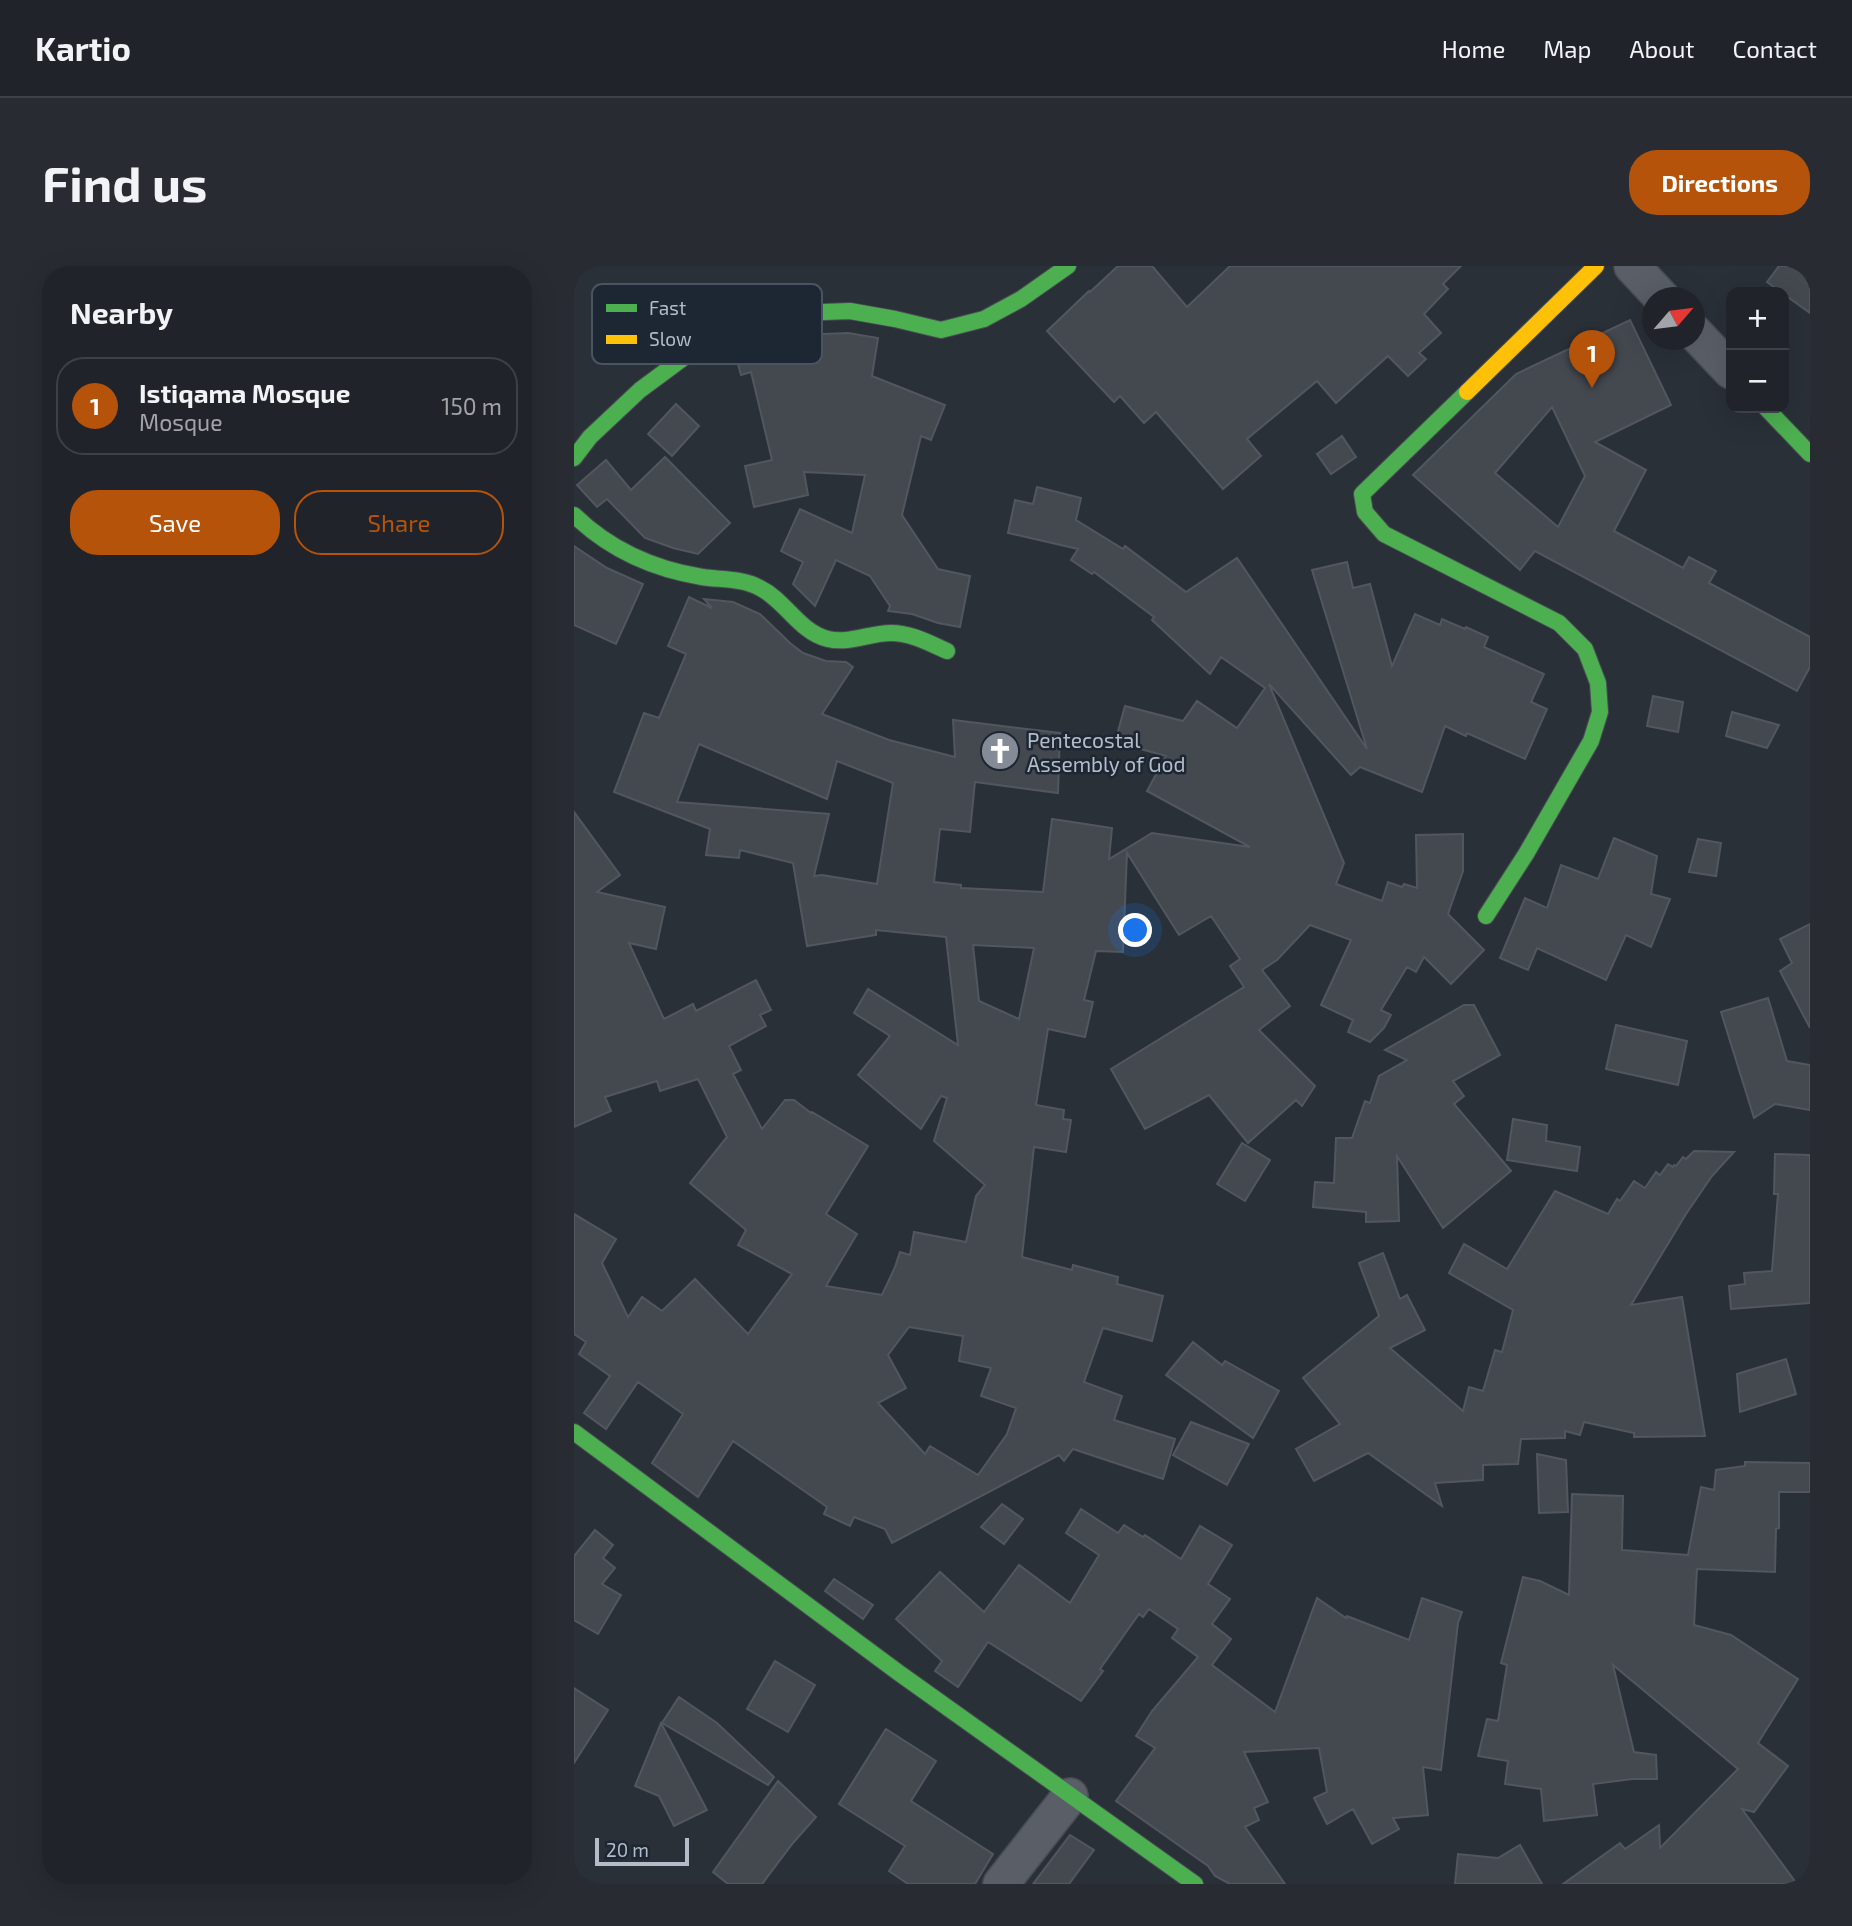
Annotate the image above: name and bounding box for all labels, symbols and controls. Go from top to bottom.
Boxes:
text: Kartio [35,28,131,68]
text: Home [1442,34,1505,63]
text: Map [1543,34,1591,63]
text: About [1629,34,1695,63]
text: Contact [1733,34,1817,63]
button: Directions [1629,150,1810,215]
text: Find us [42,153,207,212]
legend [592,284,822,364]
north arrow [1642,287,1705,350]
map controls [1726,287,1789,413]
button: + [1726,287,1789,350]
text: Nearby [70,294,173,330]
text: Fast [649,296,686,319]
text: Slow [649,327,692,350]
pin: 1 [1569,330,1615,388]
button: − [1726,350,1789,413]
text: Istiqama Mosque [139,377,350,408]
text: 1 [90,392,100,420]
text: 150 m [441,392,502,420]
text: Mosque [139,408,223,436]
button: Save [70,490,280,555]
button: Share [294,490,504,555]
place label: Pentecostal Assembly of God [1027,727,1185,776]
church icon: Pentecostal Assembly of God [979,730,1021,772]
your location [1118,913,1152,947]
scale bar [595,1835,690,1867]
text: 20 m [606,1838,649,1861]

